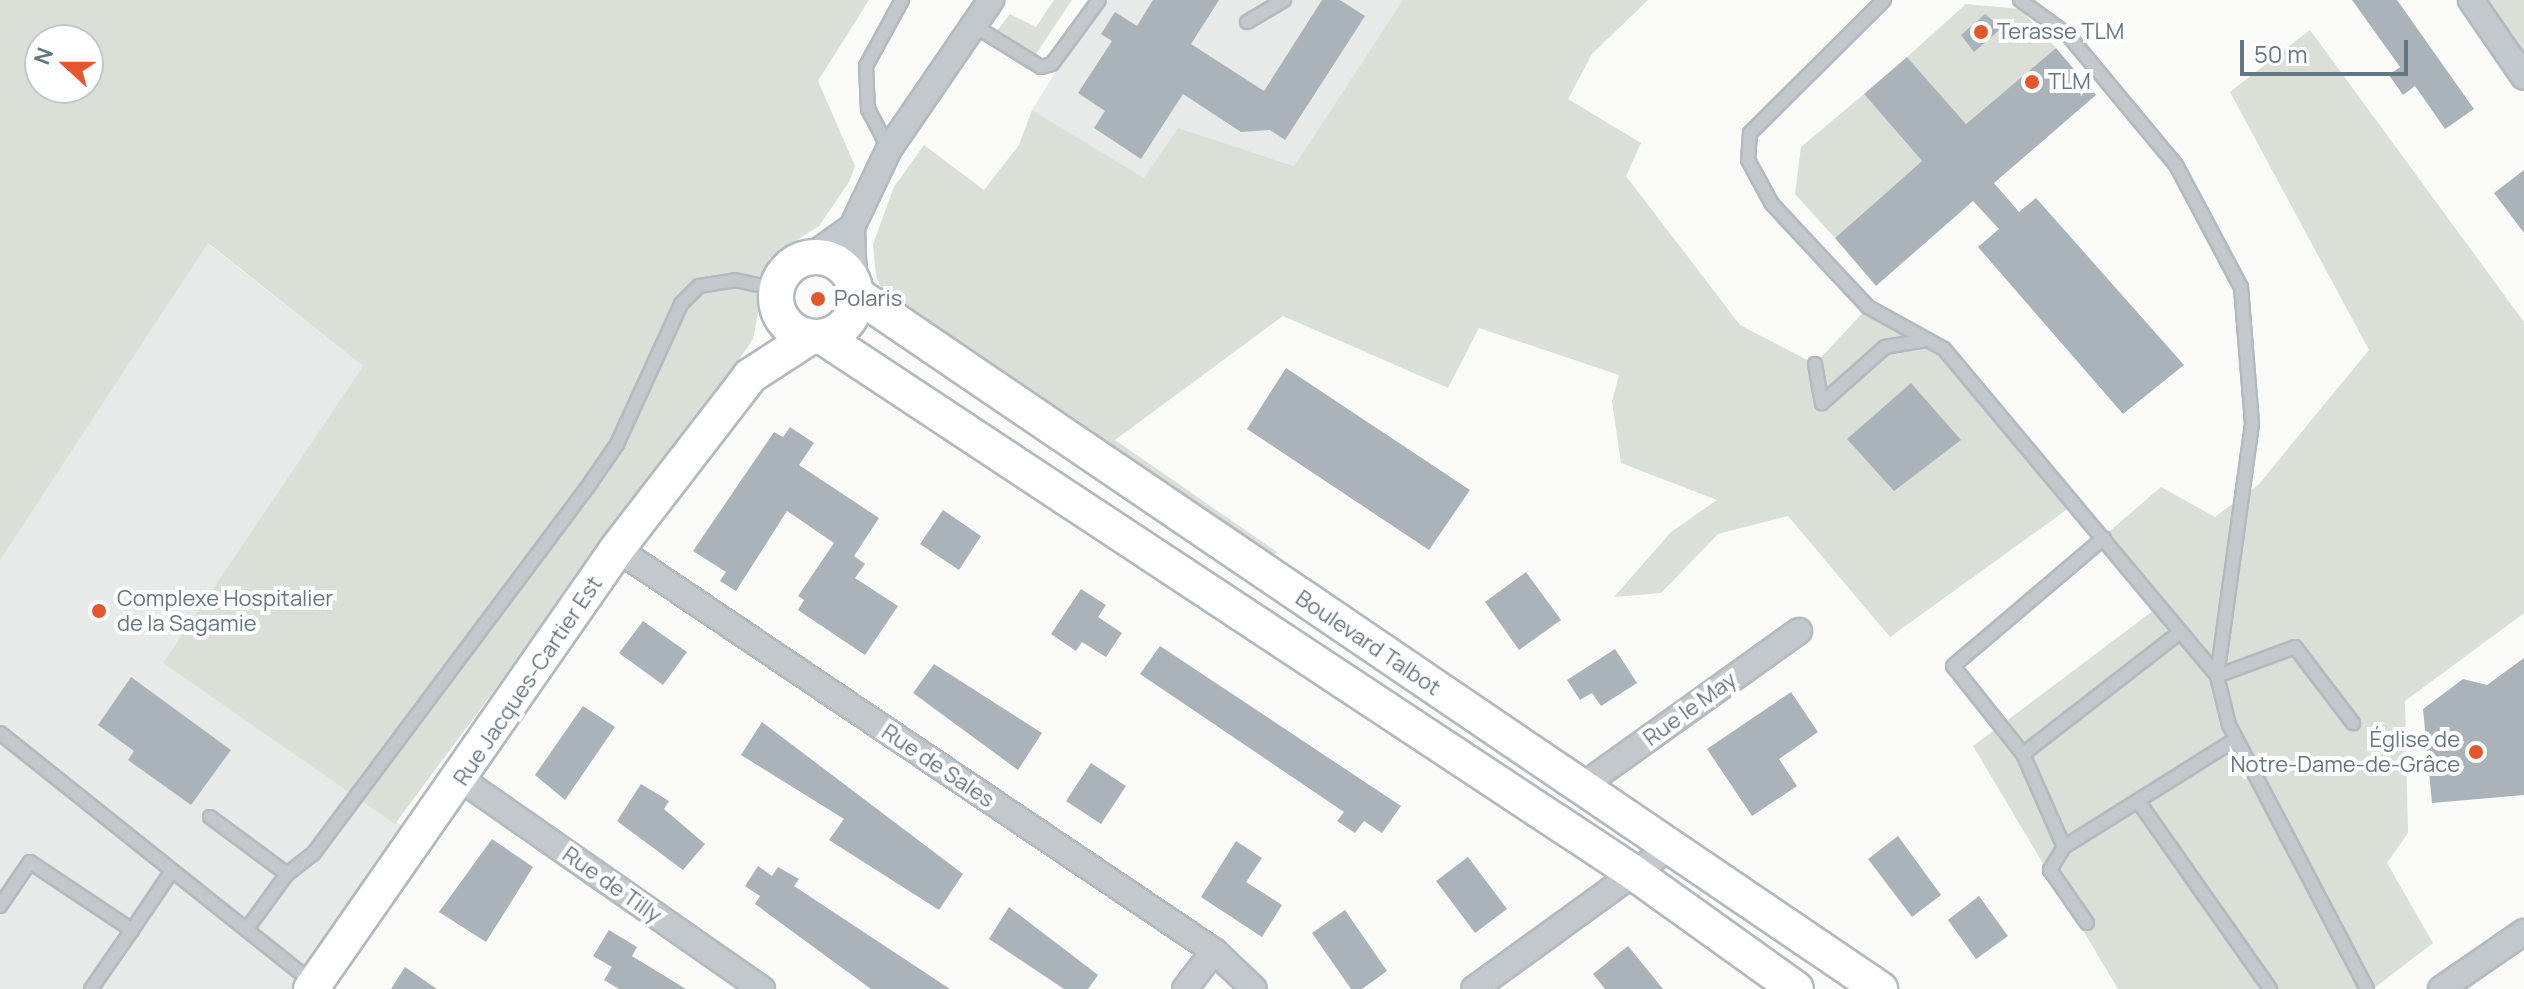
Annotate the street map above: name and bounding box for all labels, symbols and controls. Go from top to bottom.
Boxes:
place label: Terasse TLM [1997,19,2124,45]
marker: Terasse TLM [1972,23,1990,41]
north arrow [24,24,104,104]
scale bar [2244,24,2412,74]
text: 50 m [2254,37,2308,70]
text: N [27,43,60,69]
place label: TLM [2048,69,2091,95]
marker: TLM [2023,73,2041,91]
place label: Polaris [834,286,902,312]
marker: Polaris [809,290,827,308]
street label: Rue Jacques-Cartier Est [448,571,608,791]
place label: Complexe Hospitalier de la Sagamie [117,585,333,636]
street label: Boulevard Talbot [1291,585,1445,701]
marker: Complexe Hospitalier de la Sagamie [88,600,110,622]
street label: Rue le May [1638,667,1742,751]
street label: Rue de Sales [877,719,999,813]
place label: Église de Notre-Dame-de-Grâce [2231,726,2460,778]
marker: Église de Notre-Dame-de-Grâce [2467,743,2485,761]
street label: Rue de Tilly [557,841,667,929]

